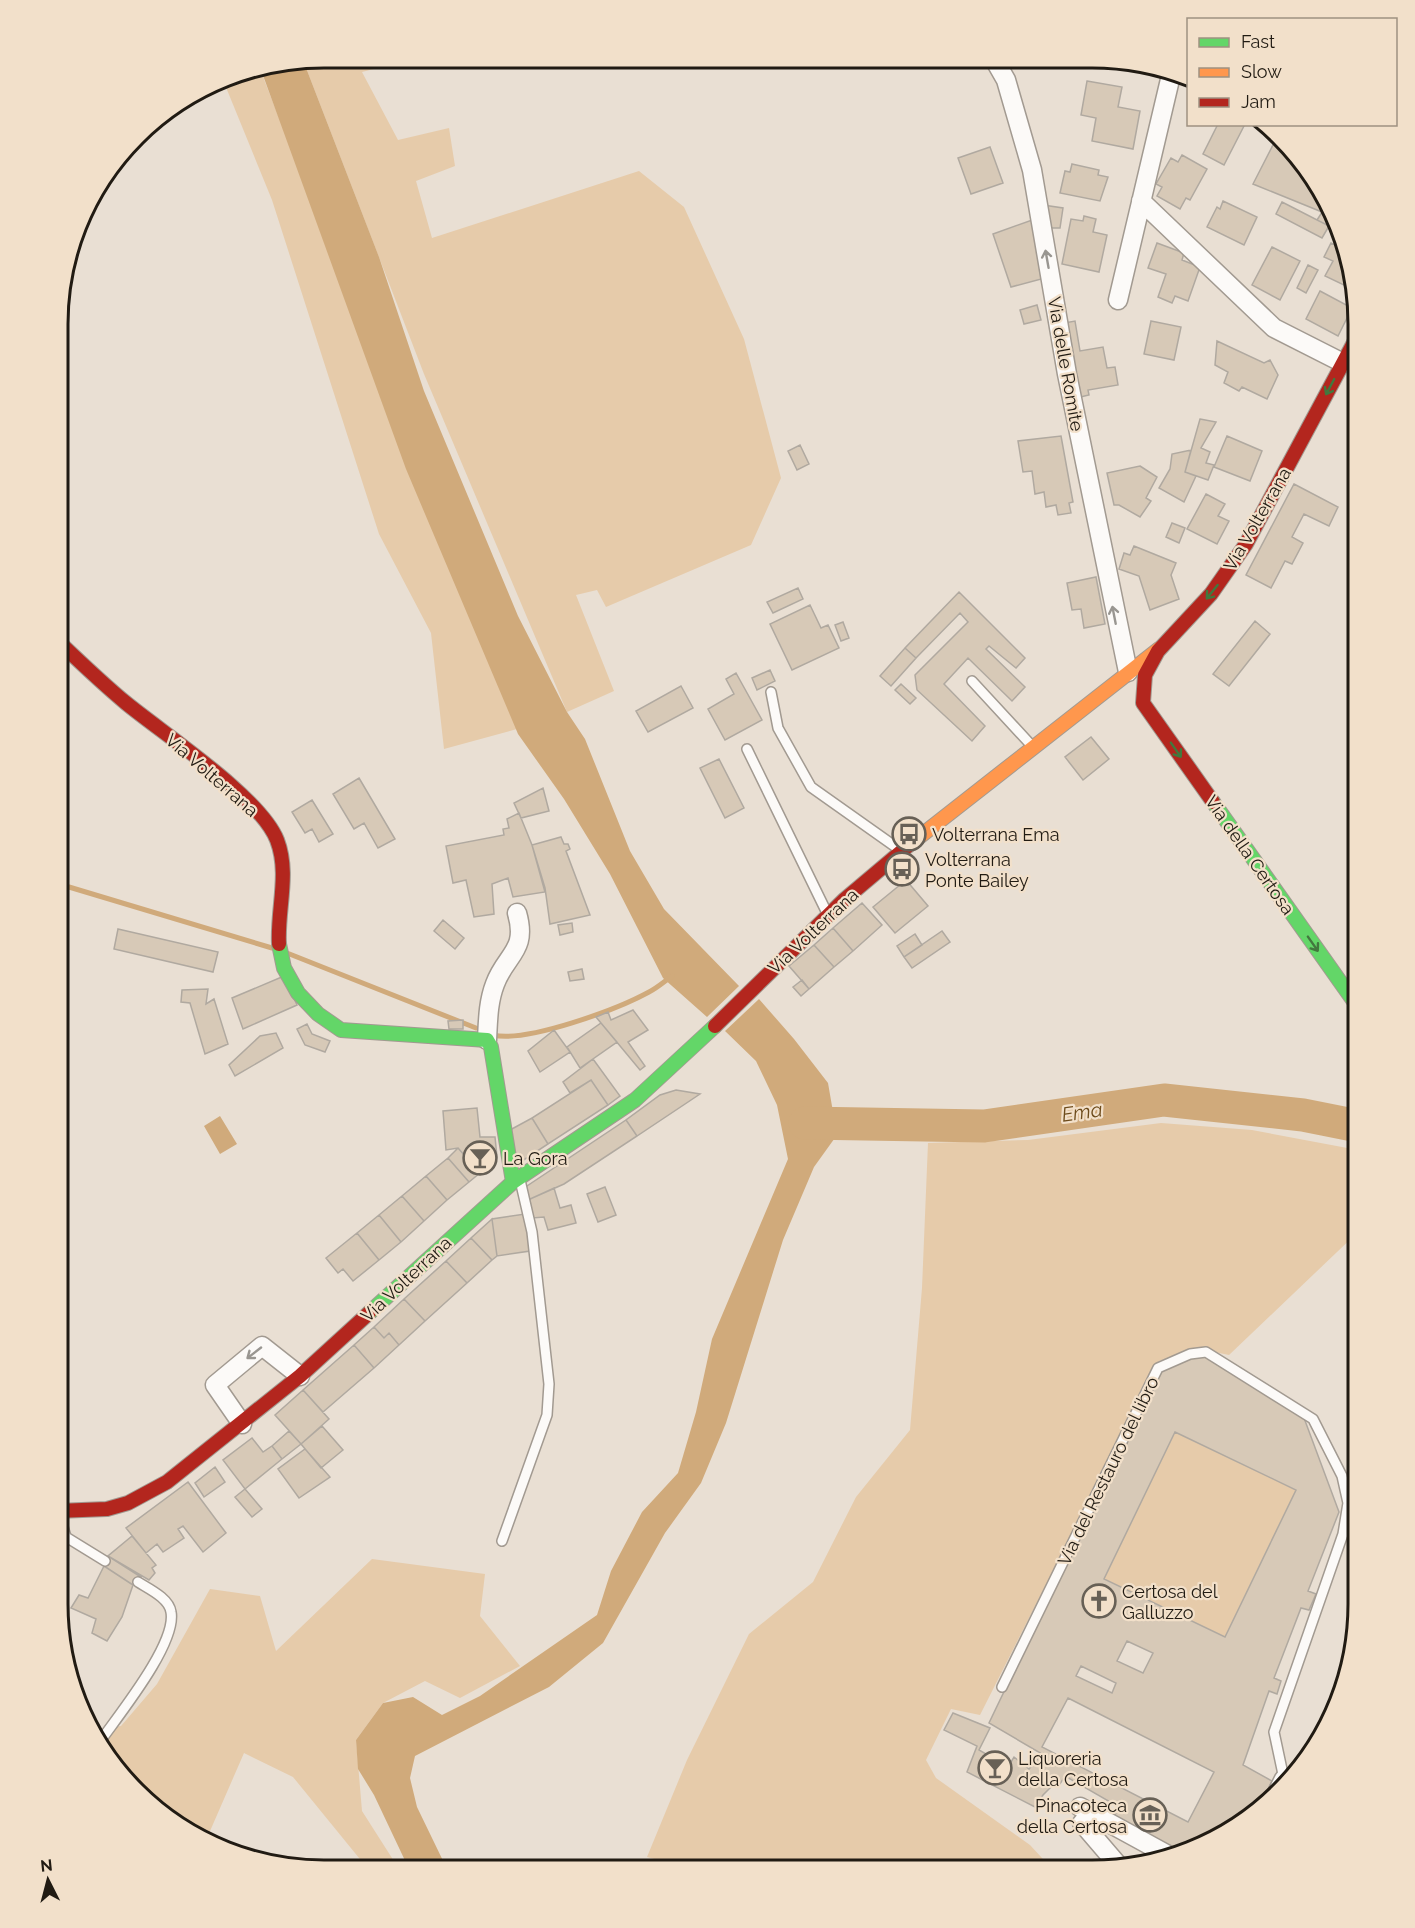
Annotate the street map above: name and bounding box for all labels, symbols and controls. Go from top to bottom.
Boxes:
legend [1187,18,1397,126]
text: Fast [1241,31,1275,52]
text: Slow [1241,61,1282,82]
text: Jam [1241,91,1276,112]
one-way arrow [1041,249,1052,269]
street label: Via delle Romite [1044,295,1088,433]
one-way arrow [1324,378,1336,395]
street label: Via Volterrana [1219,464,1295,574]
one-way arrow [1205,584,1218,600]
one-way arrow [1108,606,1119,626]
street label: Via Volterrana [161,729,263,821]
one-way arrow [1170,742,1183,758]
street label: Via della Certosa [1201,791,1299,919]
bus stop icon: Volterrana Ema [891,816,927,852]
place label: Volterrana Ema [932,824,1060,845]
place label: Volterrana Ponte Bailey [925,849,1029,891]
bus stop icon: Volterrana Ponte Bailey [884,851,920,887]
street label: Via Volterrana [764,884,862,978]
one-way arrow [1307,936,1319,952]
water label: Ema [1060,1097,1104,1127]
bar icon: La Gora [462,1140,498,1176]
place label: La Gora [503,1148,568,1169]
street label: Via Volterrana [357,1232,455,1326]
one-way arrow [246,1346,262,1359]
street label: Via del Restauro del libro [1053,1373,1163,1569]
place label: Certosa del Galluzzo [1122,1581,1218,1623]
church icon: Certosa del Galluzzo [1081,1583,1117,1619]
place label: Liquoreria della Certosa [1018,1748,1128,1790]
bar icon: Liquoreria della Certosa [977,1750,1013,1786]
place label: Pinacoteca della Certosa [1017,1795,1127,1837]
museum icon: Pinacoteca della Certosa [1132,1797,1168,1833]
north arrow [18,1850,78,1910]
text: N [39,1855,54,1876]

